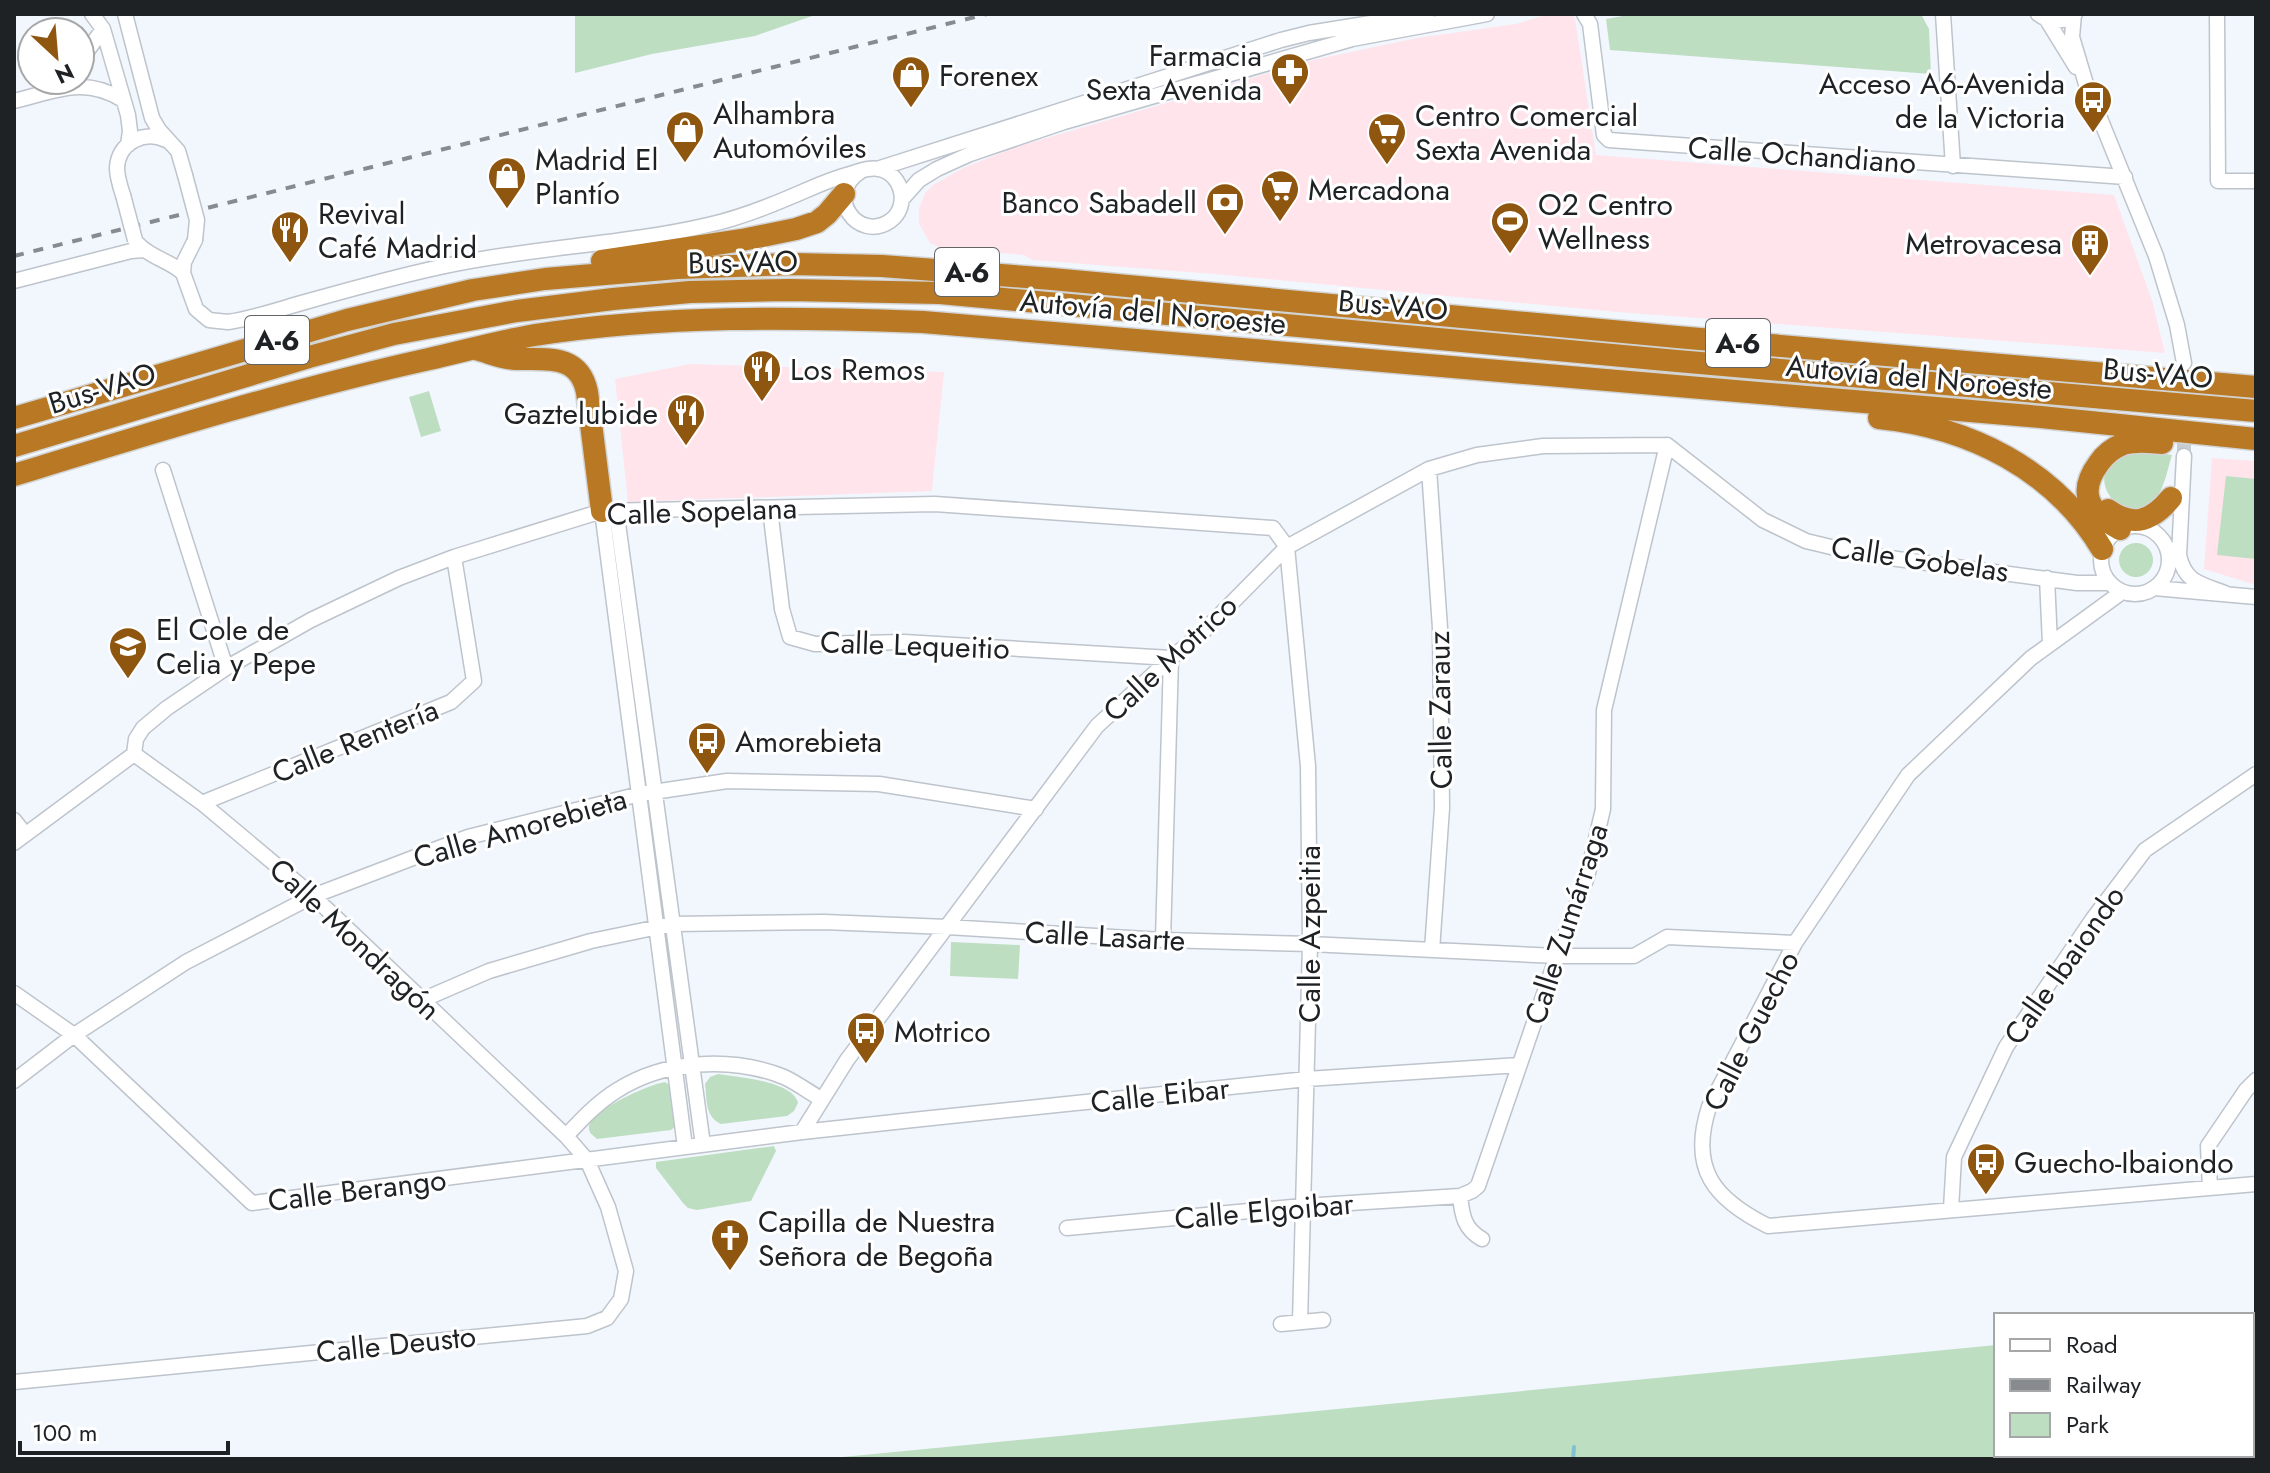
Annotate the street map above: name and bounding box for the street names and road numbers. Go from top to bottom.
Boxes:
street label: Calle Ochandiano [1686,126,1918,184]
street label: Bus-VAO [687,240,799,284]
road number: A-6 [935,248,999,296]
street label: Autovía del Noroeste [1018,279,1288,345]
street label: Bus-VAO [1336,279,1450,331]
road number: A-6 [245,316,309,364]
road number: A-6 [1706,319,1770,367]
street label: Autovía del Noroeste [1784,344,2054,410]
street label: Bus-VAO [2101,347,2215,399]
street label: Bus-VAO [43,351,161,425]
street label: Calle Sopelana [606,486,798,536]
street label: Calle Gobelas [1828,525,2012,593]
street label: Calle Motrico [1093,584,1247,732]
street label: Calle Lequeitio [819,620,1011,670]
street label: Calle Zarauz [1417,630,1463,790]
street label: Calle Rentería [265,688,445,794]
street label: Calle Amorebieta [408,777,632,879]
street label: Calle Zumárraga [1513,818,1619,1030]
street label: Calle Azpeitia [1288,845,1331,1023]
street label: Calle Mondragón [260,848,450,1030]
street label: Calle Ibaiondo [1993,877,2135,1053]
street label: Calle Lasarte [1024,910,1186,962]
street label: Calle Guecho [1692,944,1810,1118]
street label: Calle Eibar [1088,1066,1232,1124]
street label: Calle Berango [265,1158,449,1222]
street label: Calle Elgoibar [1173,1182,1356,1240]
street label: Calle Deusto [314,1314,478,1374]

